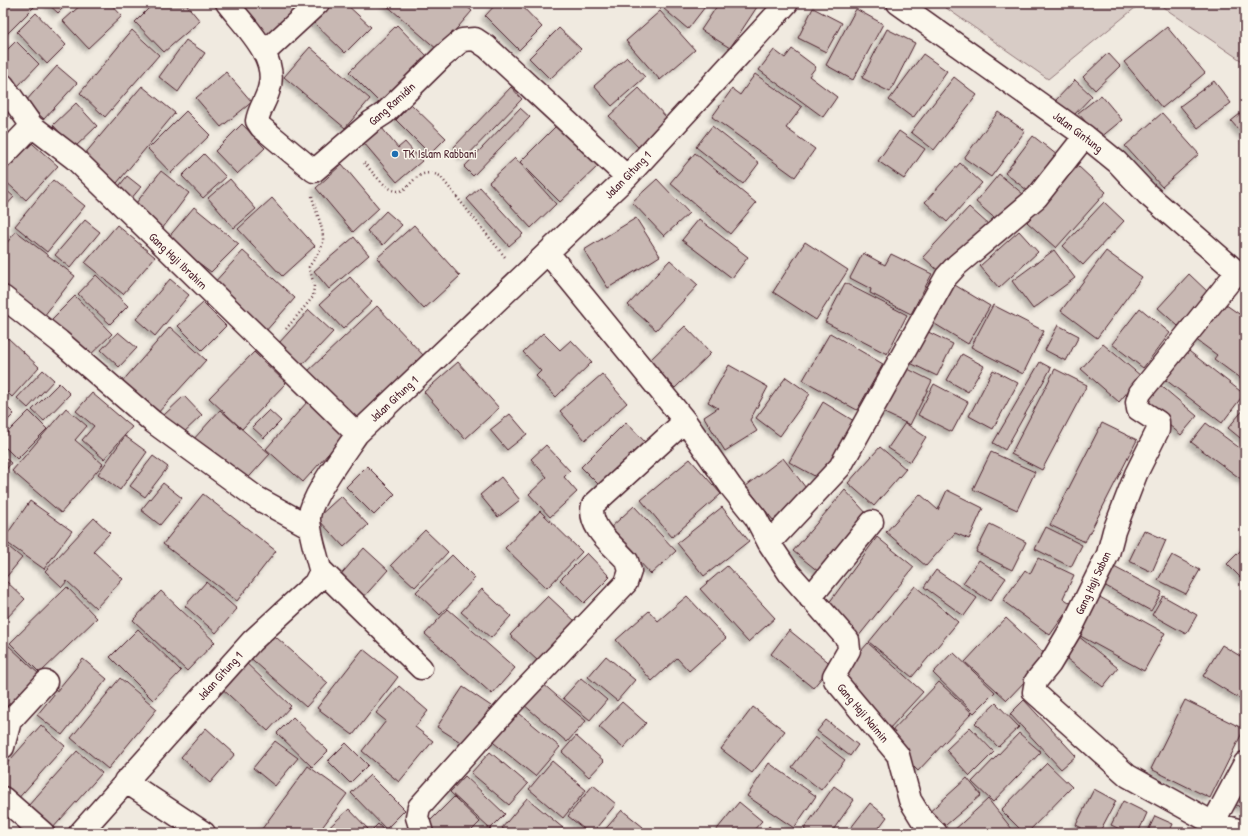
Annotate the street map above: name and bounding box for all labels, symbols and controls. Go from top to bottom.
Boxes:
street label: Gang Ramidin [365,78,419,129]
street label: Jalan Gintung [1050,107,1107,156]
place label: TK Islam Rabbani [403,145,477,162]
street label: Jalan Gitung 1 [601,147,655,202]
marker: TK Islam Rabbani [390,149,400,159]
street label: Gang Haji Ibrahim [145,228,211,293]
street label: Jalan Gitung 1 [366,372,422,425]
street label: Gang Haji Saban [1071,548,1115,617]
street label: Jalan Gitung 1 [193,648,246,704]
street label: Gang Haji Naimin [834,679,893,746]

